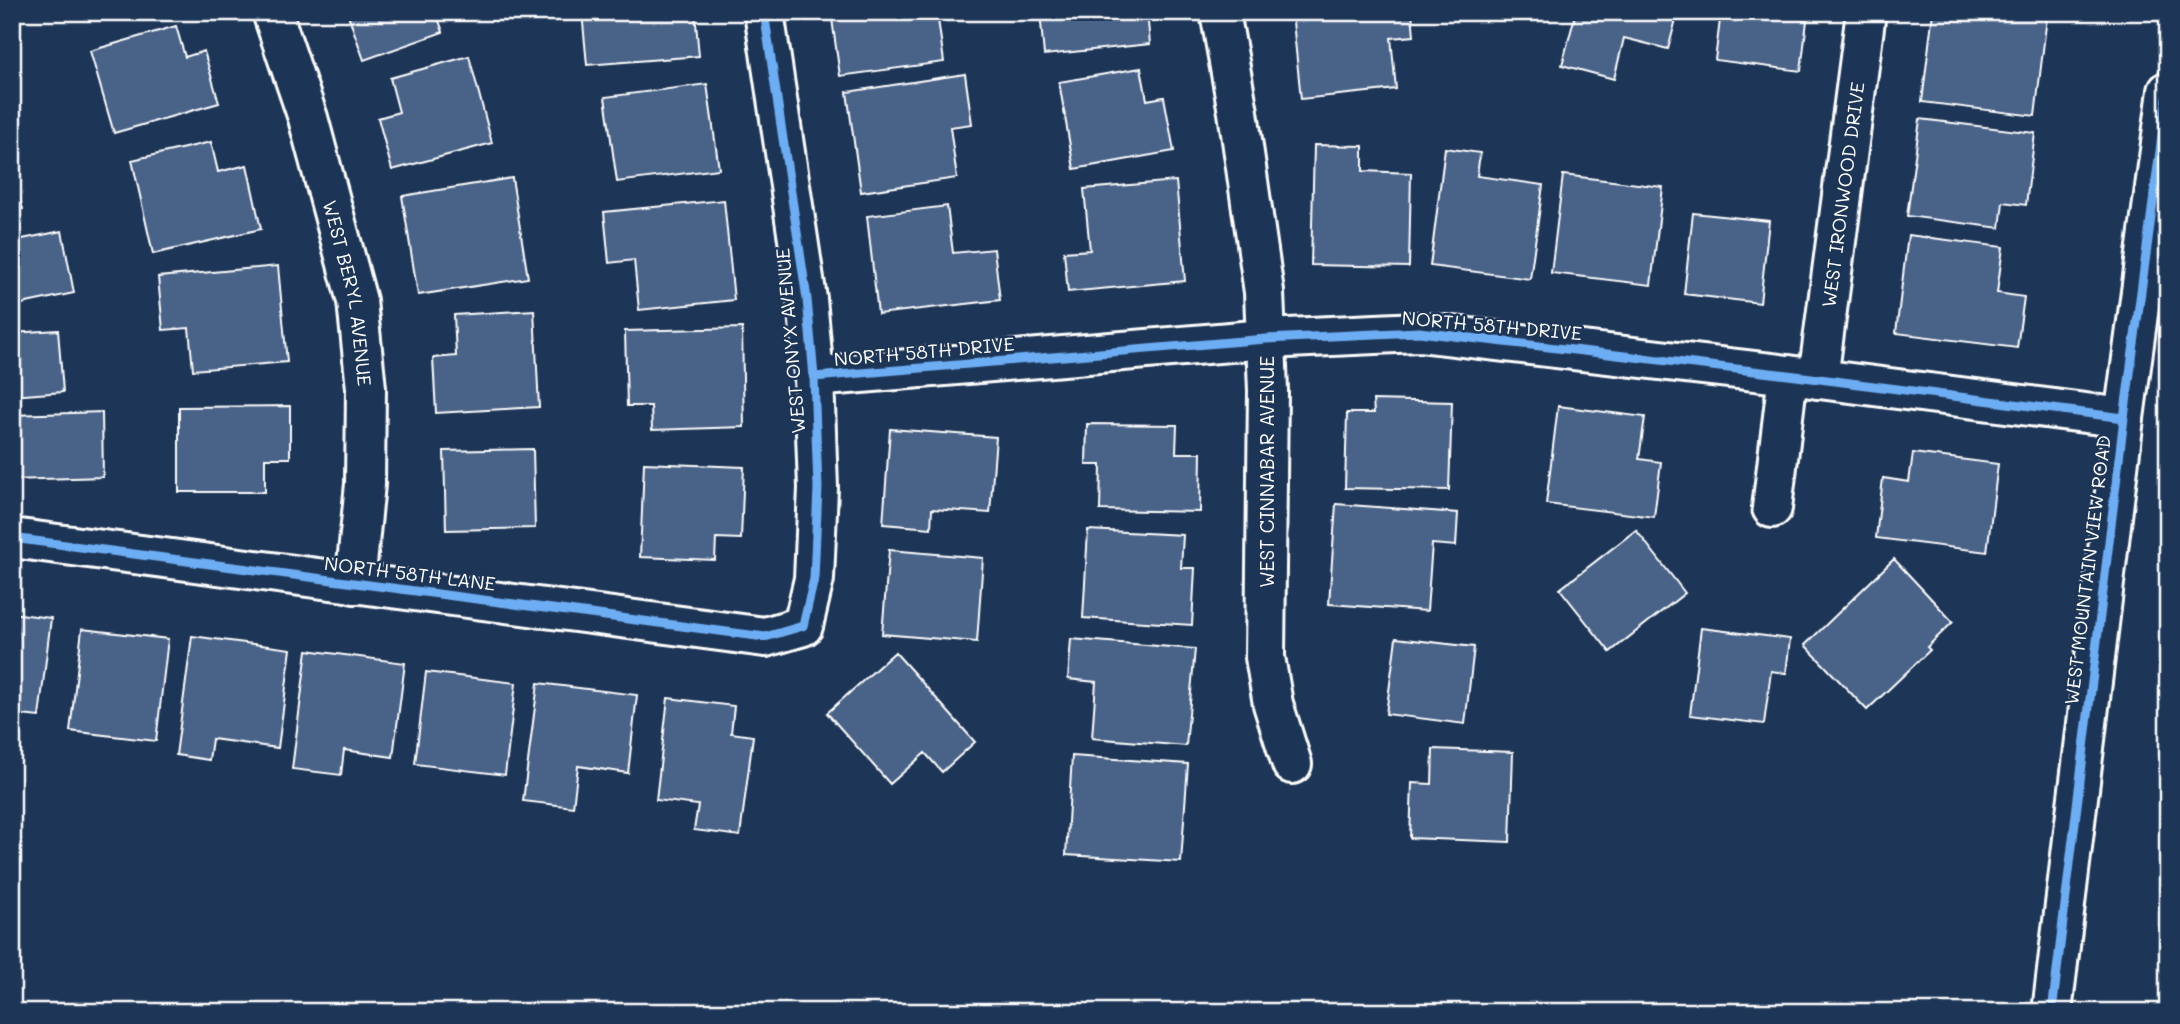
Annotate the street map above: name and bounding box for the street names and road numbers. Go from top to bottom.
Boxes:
street label: WEST IRONWOOD DRIVE [1815,80,1869,309]
street label: WEST BERYL AVENUE [318,197,378,387]
street label: WEST ONYX AVENUE [769,247,811,435]
street label: NORTH 58TH DRIVE [1401,305,1583,345]
street label: NORTH 58TH DRIVE [833,331,1015,371]
street label: WEST CINNABAR AVENUE [1254,356,1279,588]
street label: WEST MOUNTAIN VIEW ROAD [2058,434,2116,706]
street label: NORTH 58TH LANE [323,550,497,596]

